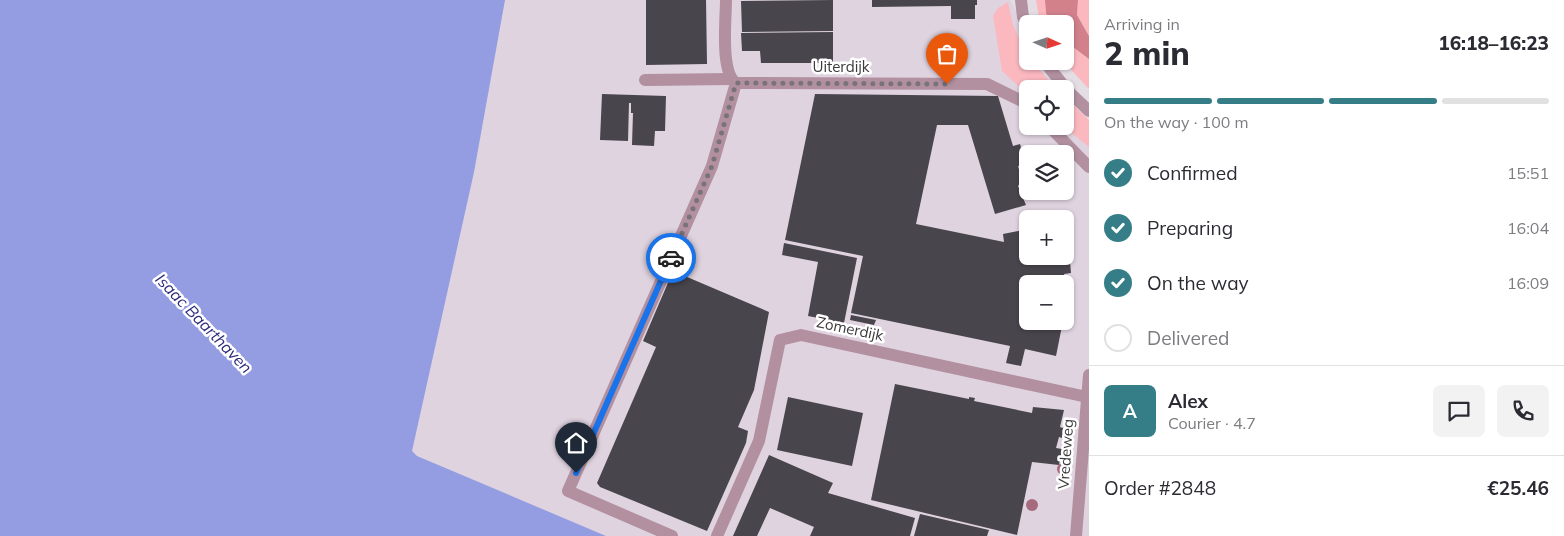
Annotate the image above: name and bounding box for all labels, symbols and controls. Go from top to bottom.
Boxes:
text: Arriving in [1104,14,1180,34]
north arrow [1019,15,1074,70]
map controls [1019,15,1074,330]
text: 16:18–16:23 [1438,31,1549,55]
pin [926,33,968,84]
text: 2 min [1104,33,1190,73]
icon: bag [933,40,961,68]
street label: Uiterdijk [812,57,870,76]
button: locate [1019,80,1074,135]
text: On the way · 100 m [1104,112,1249,132]
button: layers [1019,145,1074,200]
icon: check [1104,159,1132,187]
text: Confirmed [1147,161,1238,185]
text: 15:51 [1507,163,1549,183]
button: + [1019,210,1074,265]
icon: check [1104,214,1132,242]
text: Preparing [1147,216,1233,240]
text: 16:04 [1507,218,1549,238]
courier [646,233,696,283]
icon: car [657,244,685,272]
water label: Isaac Baarthaven [151,269,257,377]
icon: check [1104,269,1132,297]
text: On the way [1147,271,1249,295]
text: 16:09 [1507,273,1549,293]
button: − [1019,275,1074,330]
street label: Zomerdijk [815,312,886,345]
text: Delivered [1147,326,1229,350]
button: chat [1433,385,1485,437]
button: phone [1497,385,1549,437]
text: Alex [1168,389,1208,413]
text: A [1123,399,1137,423]
text: Courier · 4.7 [1168,413,1256,433]
street label: Vredeweg [1054,418,1077,490]
pin [555,422,597,473]
icon: home [562,429,590,457]
text: Order #2848 [1104,476,1216,500]
text: €25.46 [1487,476,1549,500]

